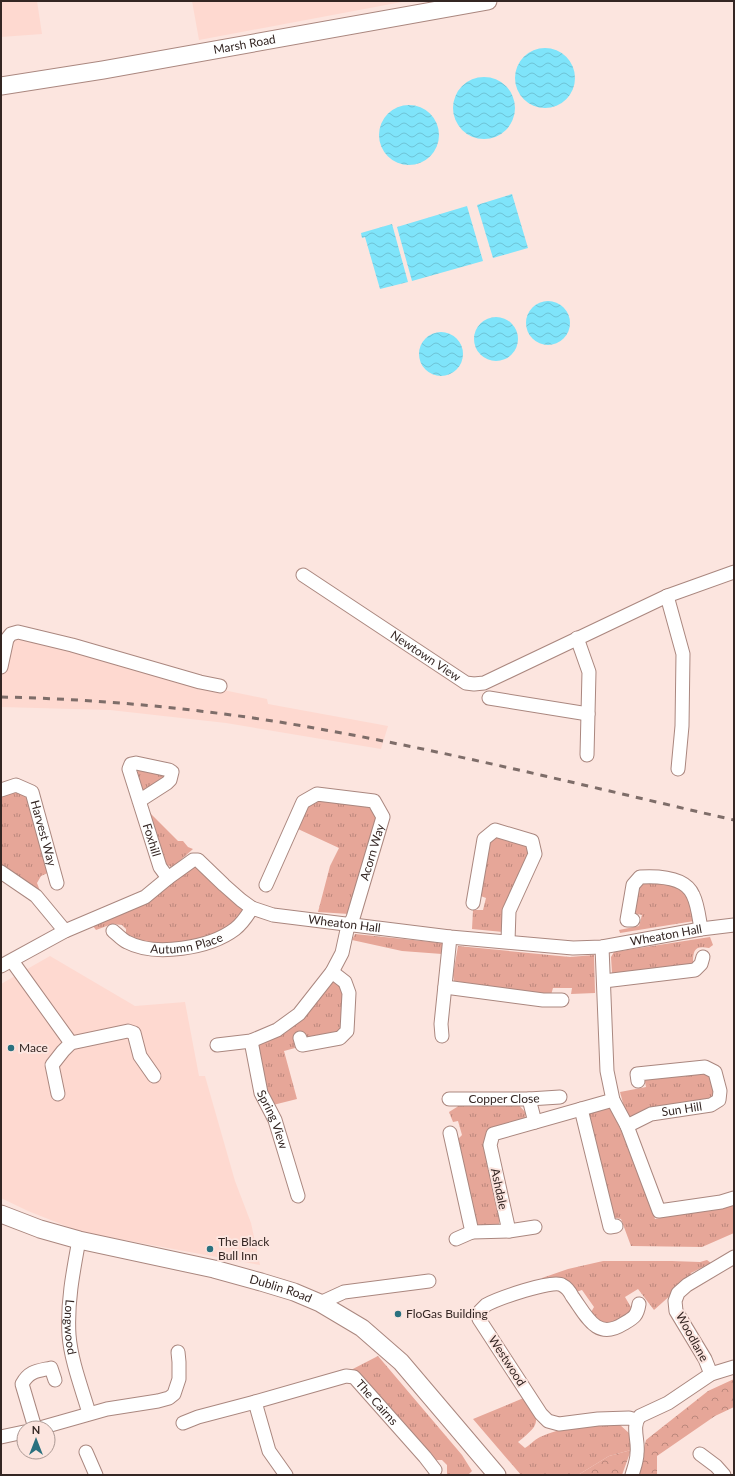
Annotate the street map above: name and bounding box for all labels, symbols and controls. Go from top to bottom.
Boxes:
street label: Marsh Road [212,31,277,57]
street label: Newtown View [388,627,464,685]
street label: Harvest Way [28,798,60,869]
street label: Foxhill [140,821,164,858]
street label: Acorn Way [357,821,388,882]
street label: Wheaton Hall [307,911,382,935]
street label: Wheaton Hall [629,921,703,949]
street label: Autumn Place [150,929,225,957]
place label: Mace [19,1040,48,1055]
marker: Mace [6,1043,16,1053]
street label: Spring View [254,1087,292,1151]
street label: Copper Close [469,1090,540,1106]
street label: Sun Hill [661,1098,703,1119]
street label: Ashdale [488,1167,511,1211]
place label: The Black Bull Inn [218,1234,270,1263]
marker: The Black Bull Inn [205,1244,215,1254]
street label: Dublin Road [248,1271,314,1306]
street label: Longwood [62,1299,80,1356]
place label: FloGas Building [406,1306,488,1321]
marker: FloGas Building [393,1309,403,1319]
street label: Woodlane [673,1310,712,1364]
street label: Westwood [486,1333,529,1389]
street label: The Cairns [353,1376,401,1428]
north arrow [16,1420,56,1460]
text: N [32,1423,40,1436]

